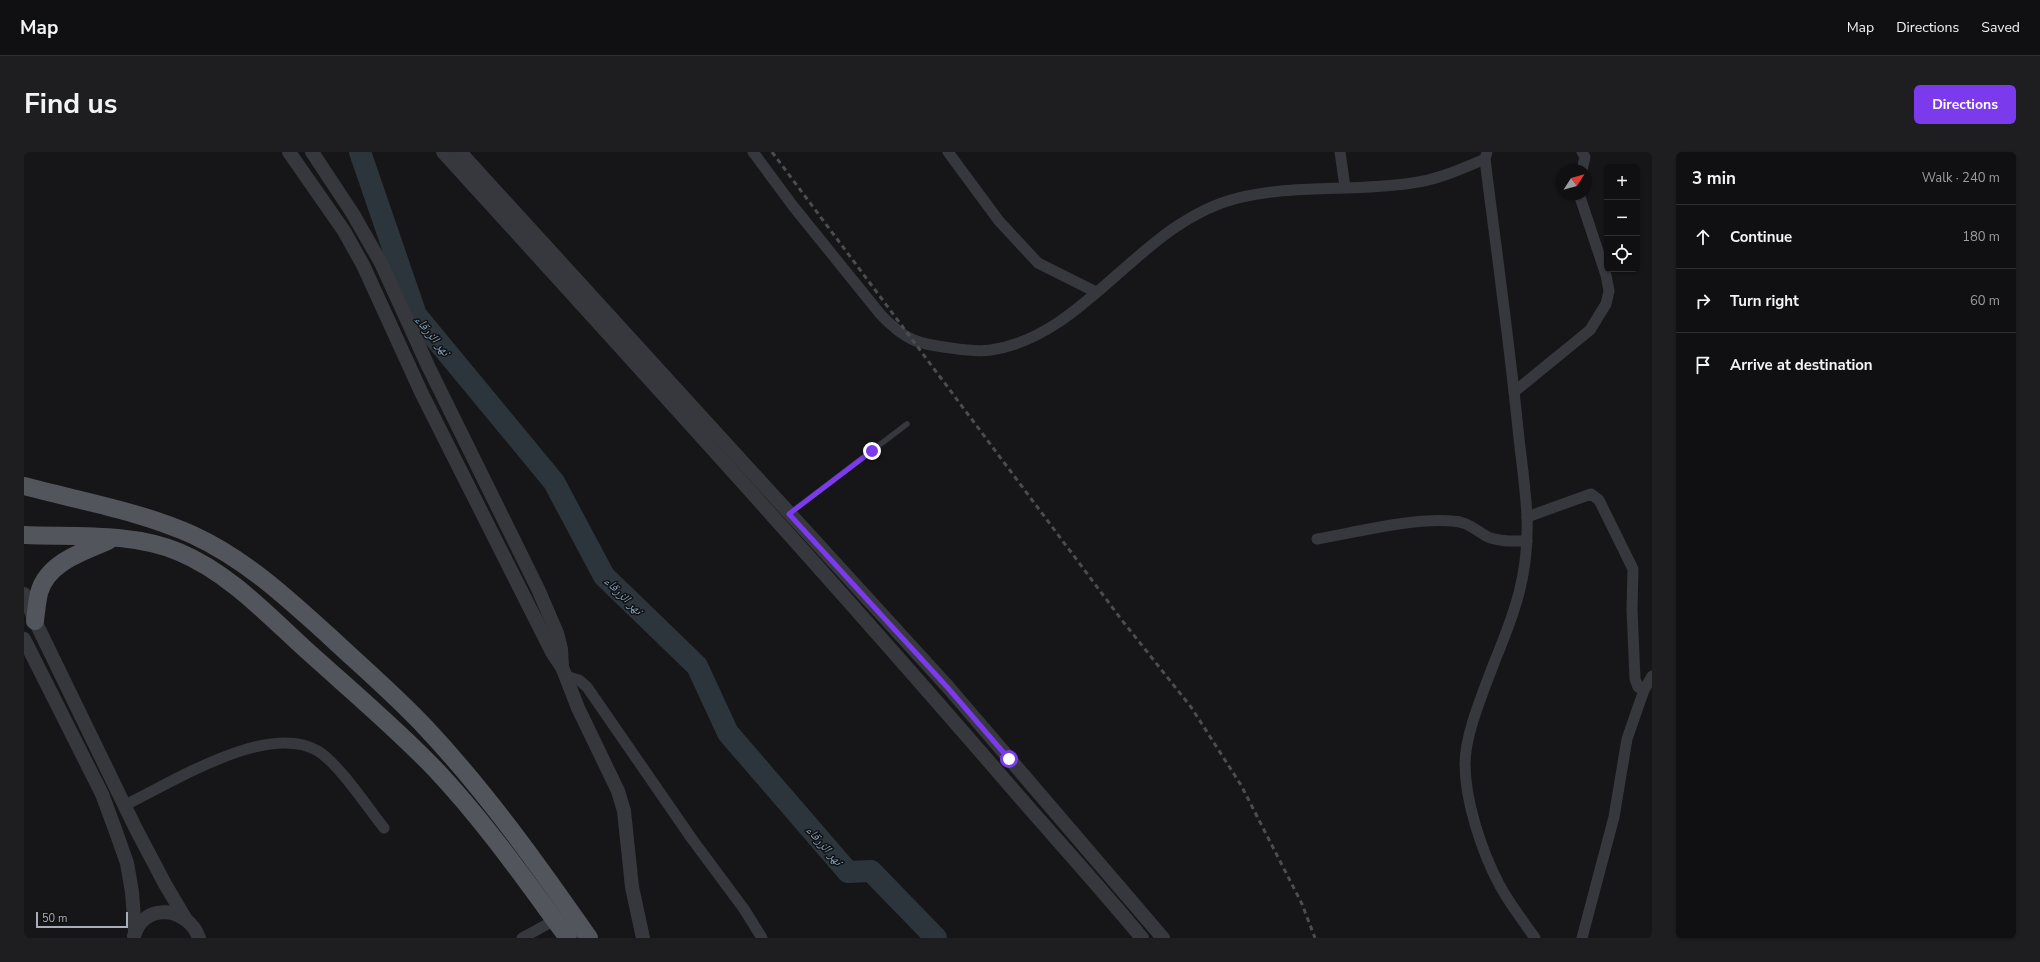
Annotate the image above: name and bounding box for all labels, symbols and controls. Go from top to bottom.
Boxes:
text: Map [20,15,58,41]
text: Map [1847,18,1874,37]
text: Directions [1896,18,1959,37]
text: Saved [1981,18,2020,37]
text: Find us [24,85,118,123]
button: Directions [1914,85,2016,124]
north arrow [1556,164,1592,200]
map controls [1604,164,1640,272]
button: + [1604,164,1640,200]
text: 3 min [1692,167,1736,190]
text: Walk · 240 m [1922,169,2000,187]
button: − [1604,200,1640,236]
icon: ahead [1692,226,1714,248]
text: Continue [1730,227,1792,247]
text: 180 m [1962,228,2000,246]
button: locate [1604,236,1640,272]
icon: right [1692,290,1714,312]
text: Turn right [1730,291,1799,311]
text: 60 m [1970,292,2000,310]
water label: نهر الزرقاء [410,311,456,362]
icon: arrive [1692,354,1714,376]
text: Arrive at destination [1730,355,1873,375]
route end [863,442,881,460]
water label: نهر الزرقاء [600,572,648,621]
route start [1000,750,1018,768]
water label: نهر الزرقاء [802,822,848,871]
scale bar [36,910,128,929]
text: 50 m [42,911,67,926]

